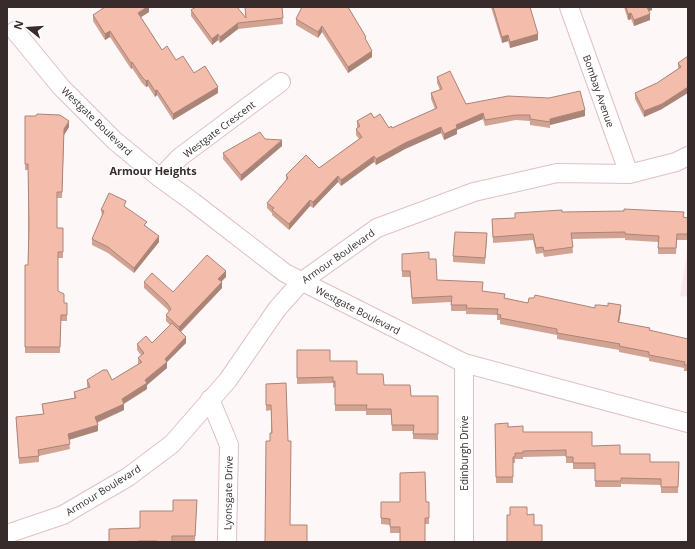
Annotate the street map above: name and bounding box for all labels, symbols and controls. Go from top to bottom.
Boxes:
north arrow [8,8,48,48]
text: N [9,18,26,31]
street label: Bombay Avenue [580,53,618,129]
street label: Westgate Boulevard [59,84,135,158]
street label: Westgate Crescent [180,97,258,161]
district label: Armour Heights [109,163,197,178]
street label: Armour Boulevard [299,226,377,286]
street label: Westgate Boulevard [313,283,403,337]
street label: Edinburgh Drive [457,415,471,491]
street label: Lyonsgate Drive [220,455,236,530]
street label: Armour Boulevard [63,461,143,519]

